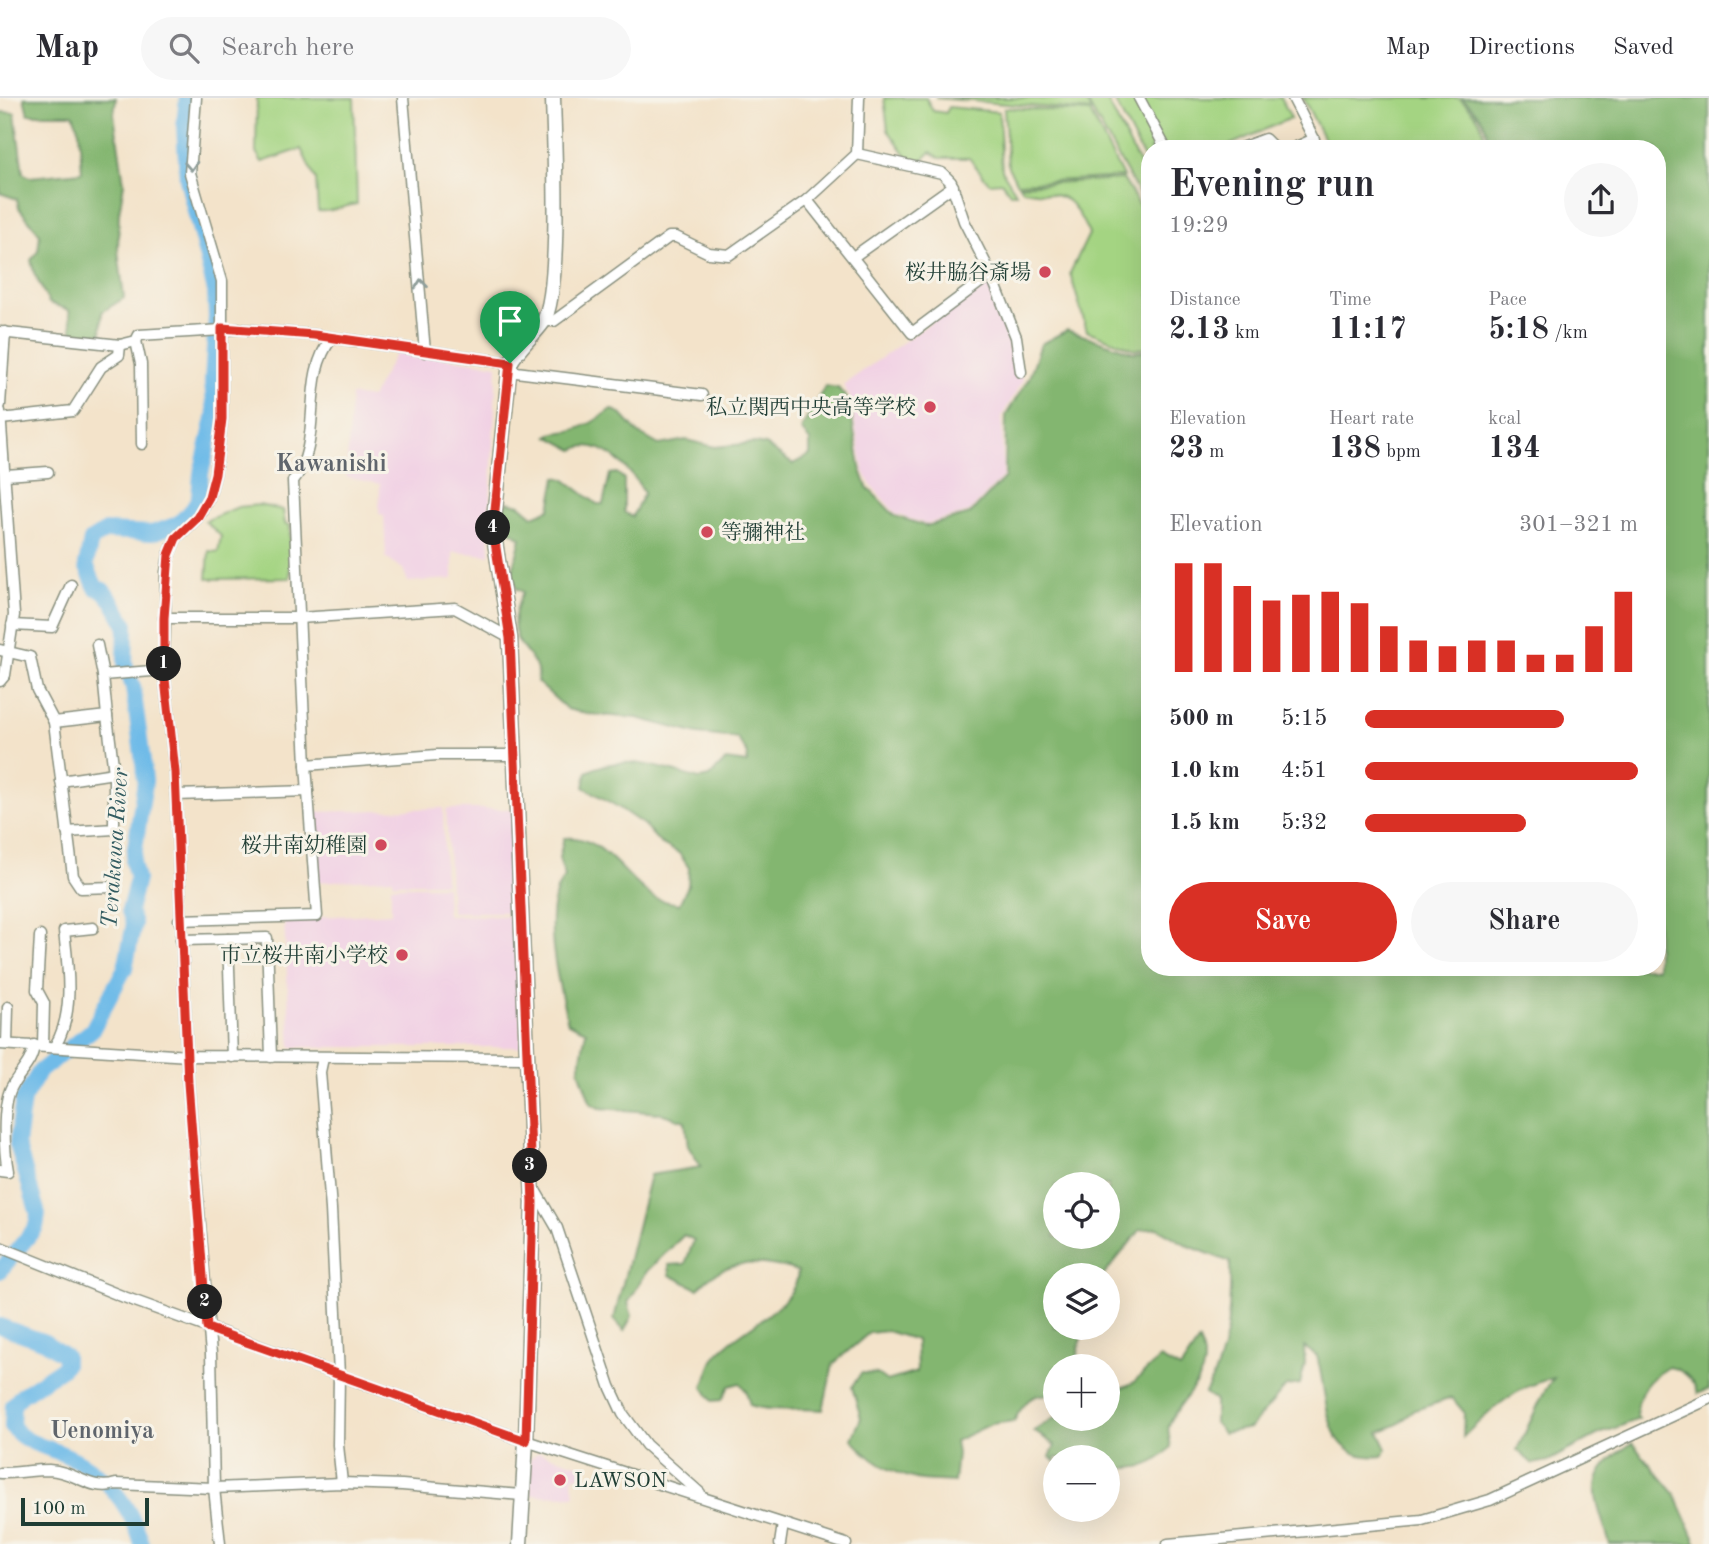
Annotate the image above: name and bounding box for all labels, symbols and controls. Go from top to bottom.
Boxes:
search box [141,17,631,80]
icon: search [165,29,203,67]
text: Map [35,32,99,65]
text: Search here [221,35,354,61]
text: Map [1386,36,1430,60]
text: Directions [1468,36,1575,60]
text: Saved [1613,36,1674,60]
one-way arrow [183,161,198,172]
button: share [1564,163,1638,237]
text: Evening run [1169,167,1375,205]
text: 19:29 [1169,214,1229,237]
place label: 桜井脇谷斎場 [905,261,1031,284]
marker: 桜井脇谷斎場 [1037,264,1053,280]
one-way arrow [414,278,429,289]
pin [480,291,540,363]
text: Distance [1169,291,1241,310]
text: Time [1329,291,1371,310]
text: Pace [1488,291,1527,310]
icon: arrive [491,302,529,340]
text: 2.13 [1169,315,1230,345]
text: 11:17 [1329,315,1407,345]
text: 5:18 [1488,315,1549,345]
text: km [1230,324,1260,343]
text: /km [1549,324,1588,343]
place label: 私立関西中央高等学校 [706,396,916,419]
marker: 私立関西中央高等学校 [922,399,938,415]
text: Elevation [1169,410,1246,429]
text: Heart rate [1329,410,1414,429]
text: kcal [1488,410,1521,429]
text: 23 [1169,434,1204,464]
text: 138 [1329,434,1381,464]
text: 134 [1488,434,1541,464]
text: m [1204,443,1224,462]
text: bpm [1381,443,1421,462]
district label: Kawanishi [275,453,387,477]
pin: 4 [476,510,510,546]
text: Elevation [1169,513,1263,536]
text: 301–321 m [1519,513,1638,536]
text: 4 [487,518,498,537]
place label: 等彌神社 [721,521,805,544]
marker: 等彌神社 [699,524,715,540]
pin: 1 [146,646,182,682]
text: 1 [158,654,169,673]
text: 500 m [1169,707,1234,730]
text: 5:15 [1281,707,1327,730]
text: 1.0 km [1169,759,1240,782]
text: 4:51 [1281,759,1327,782]
water label: Terakawa River [98,766,133,929]
text: 1.5 km [1169,811,1240,834]
text: 5:32 [1281,811,1327,834]
place label: 桜井南幼稚園 [241,834,367,857]
marker: 桜井南幼稚園 [373,837,389,853]
button: Save [1169,882,1397,962]
button: Share [1411,882,1638,962]
place label: 市立桜井南小学校 [220,944,388,967]
marker: 市立桜井南小学校 [394,947,410,963]
pin: 3 [512,1148,548,1184]
text: 3 [524,1156,535,1175]
map controls [1043,1172,1120,1522]
button: locate [1043,1172,1120,1249]
button: layers [1043,1263,1120,1340]
pin: 2 [188,1284,222,1320]
text: 2 [199,1292,210,1311]
button: + [1043,1354,1120,1431]
district label: Uenomiya [50,1420,154,1444]
button: − [1043,1445,1120,1522]
place label: LAWSON [574,1471,667,1492]
marker: LAWSON [552,1472,568,1488]
scale bar [21,1495,149,1527]
text: 100 m [32,1500,85,1519]

